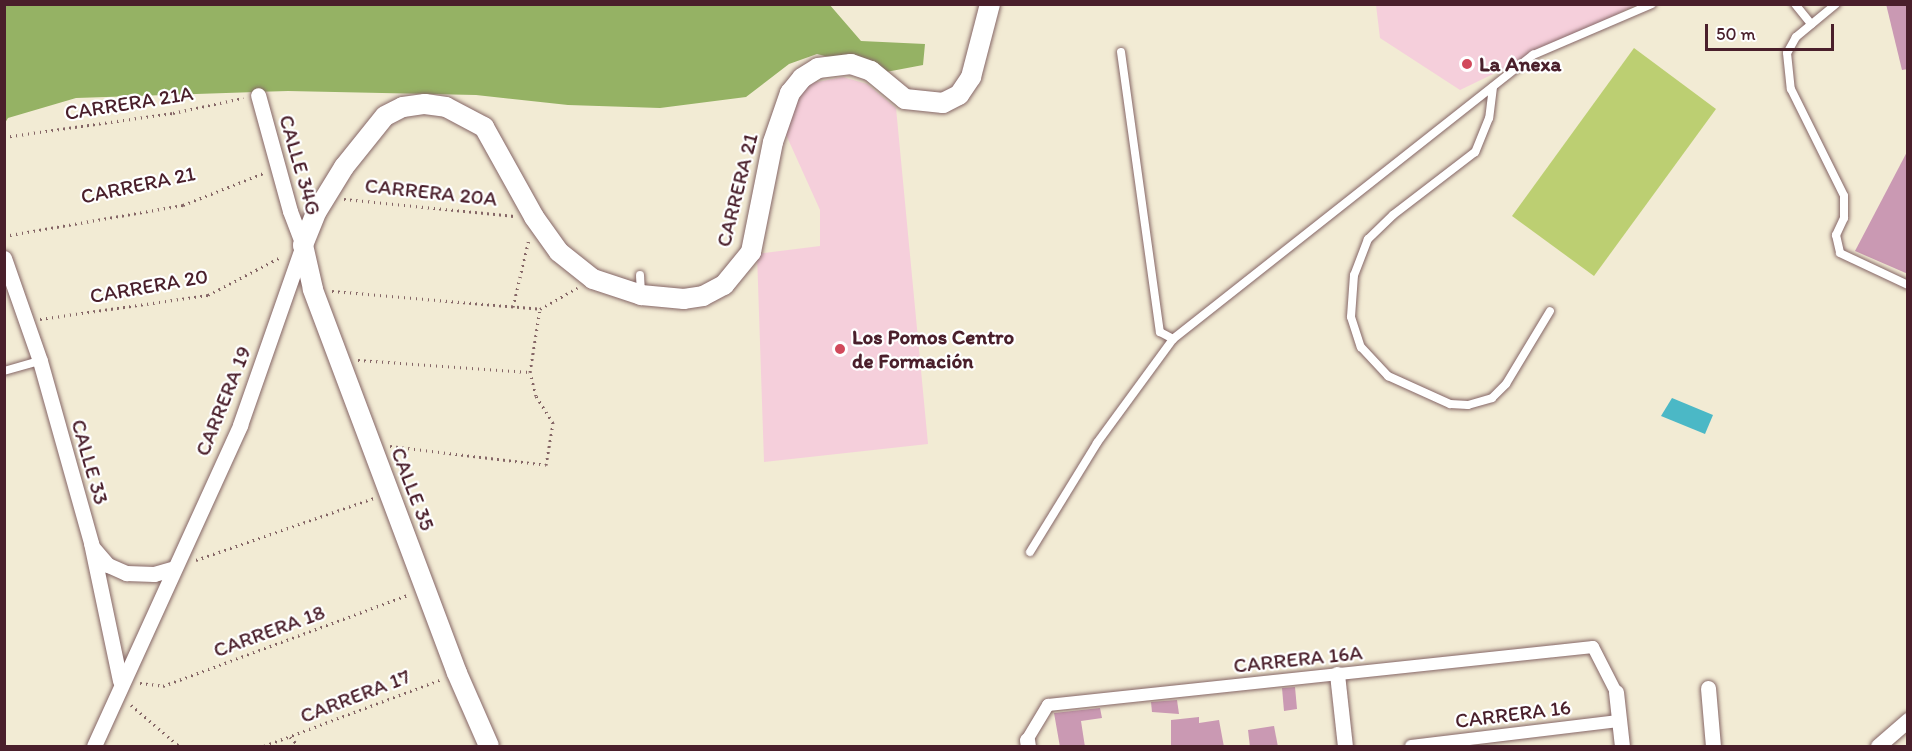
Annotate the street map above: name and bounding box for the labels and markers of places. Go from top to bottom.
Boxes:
place label: La Anexa [1479,51,1561,77]
marker: La Anexa [1460,57,1474,71]
place label: Los Pomos Centro de Formación [852,324,1014,374]
marker: Los Pomos Centro de Formación [833,342,847,356]

